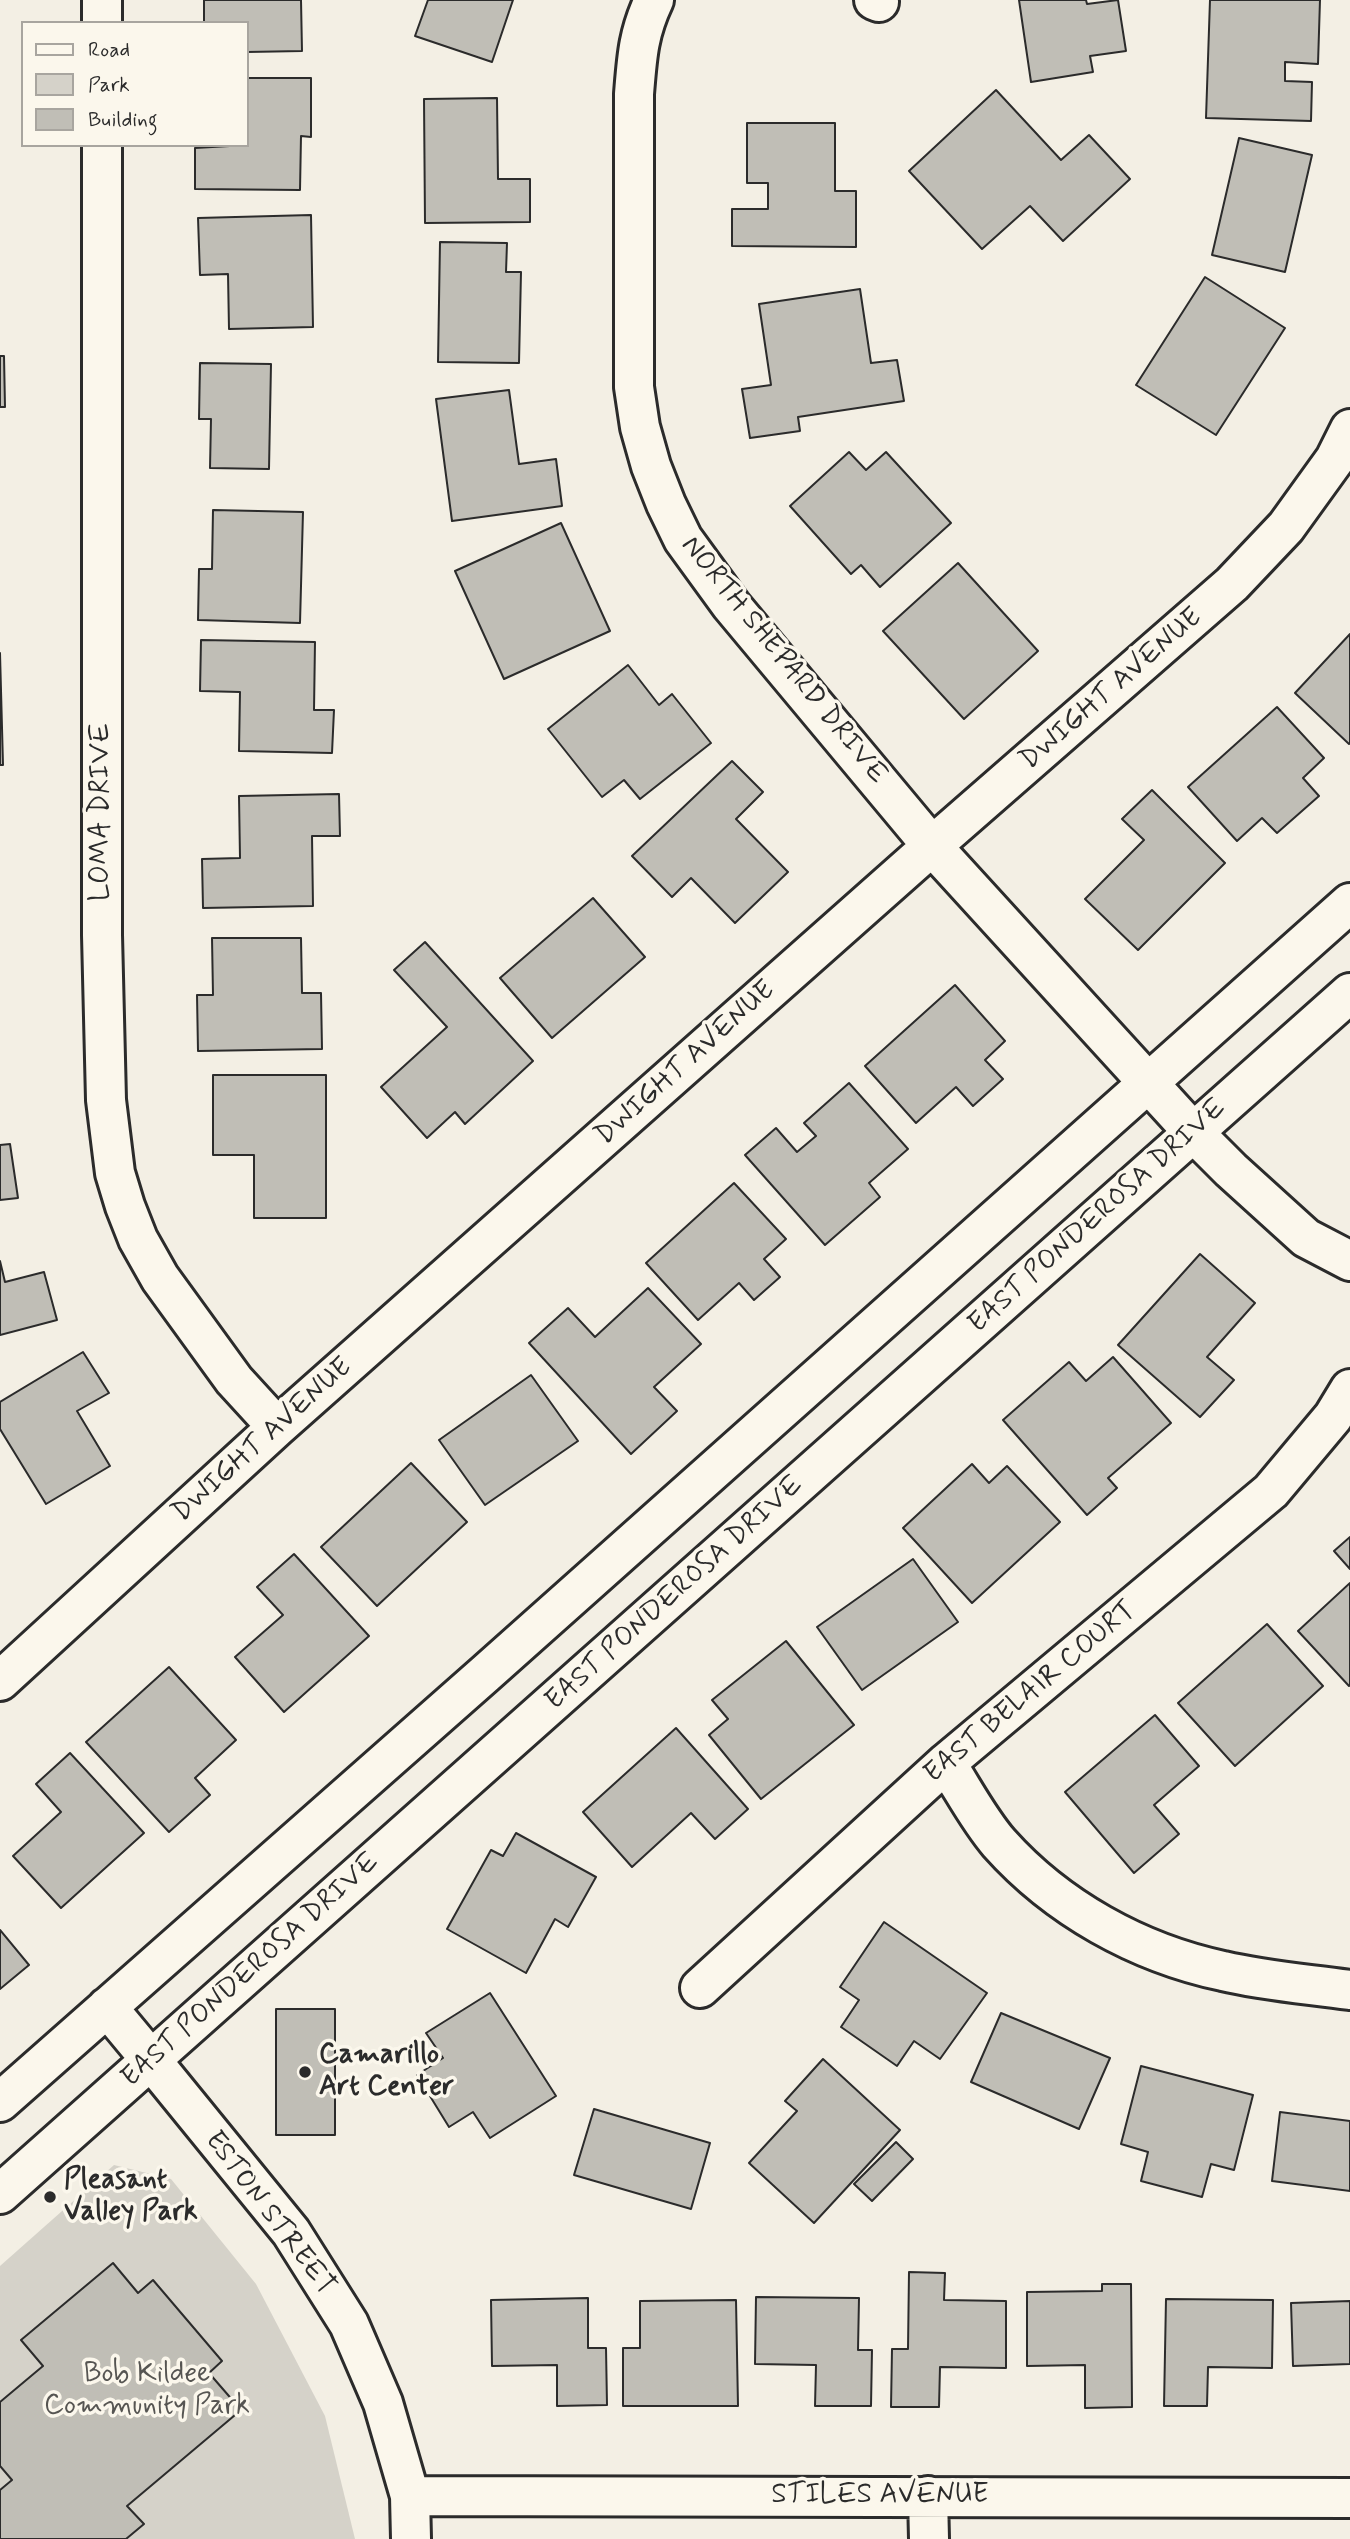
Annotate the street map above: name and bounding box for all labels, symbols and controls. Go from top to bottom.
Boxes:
legend [21,21,248,147]
text: Road [88,36,130,64]
text: Park [88,71,130,99]
text: Building [88,106,158,134]
street label: NORTH SHEPARD DRIVE [673,530,893,792]
street label: DWIGHT AVENUE [1014,602,1210,778]
street label: LOMA DRIVE [85,723,119,901]
street label: DWIGHT AVENUE [589,974,783,1154]
street label: EAST PONDEROSA DRIVE [962,1092,1234,1342]
street label: DWIGHT AVENUE [166,1351,360,1531]
street label: EAST PONDEROSA DRIVE [539,1469,811,1719]
street label: EAST BELAIR COURT [918,1594,1144,1792]
street label: EAST PONDEROSA DRIVE [115,1846,387,2096]
place label: Camarillo Art Center [319,2039,454,2105]
marker: Camarillo Art Center [297,2064,313,2080]
street label: ESTON STREET [196,2125,342,2303]
place label: Pleasant Valley Park [64,2164,198,2230]
marker: Pleasant Valley Park [42,2189,58,2205]
park label: Bob Kildee Community Park [44,2358,250,2424]
street label: STILES AVENUE [771,2479,989,2513]

